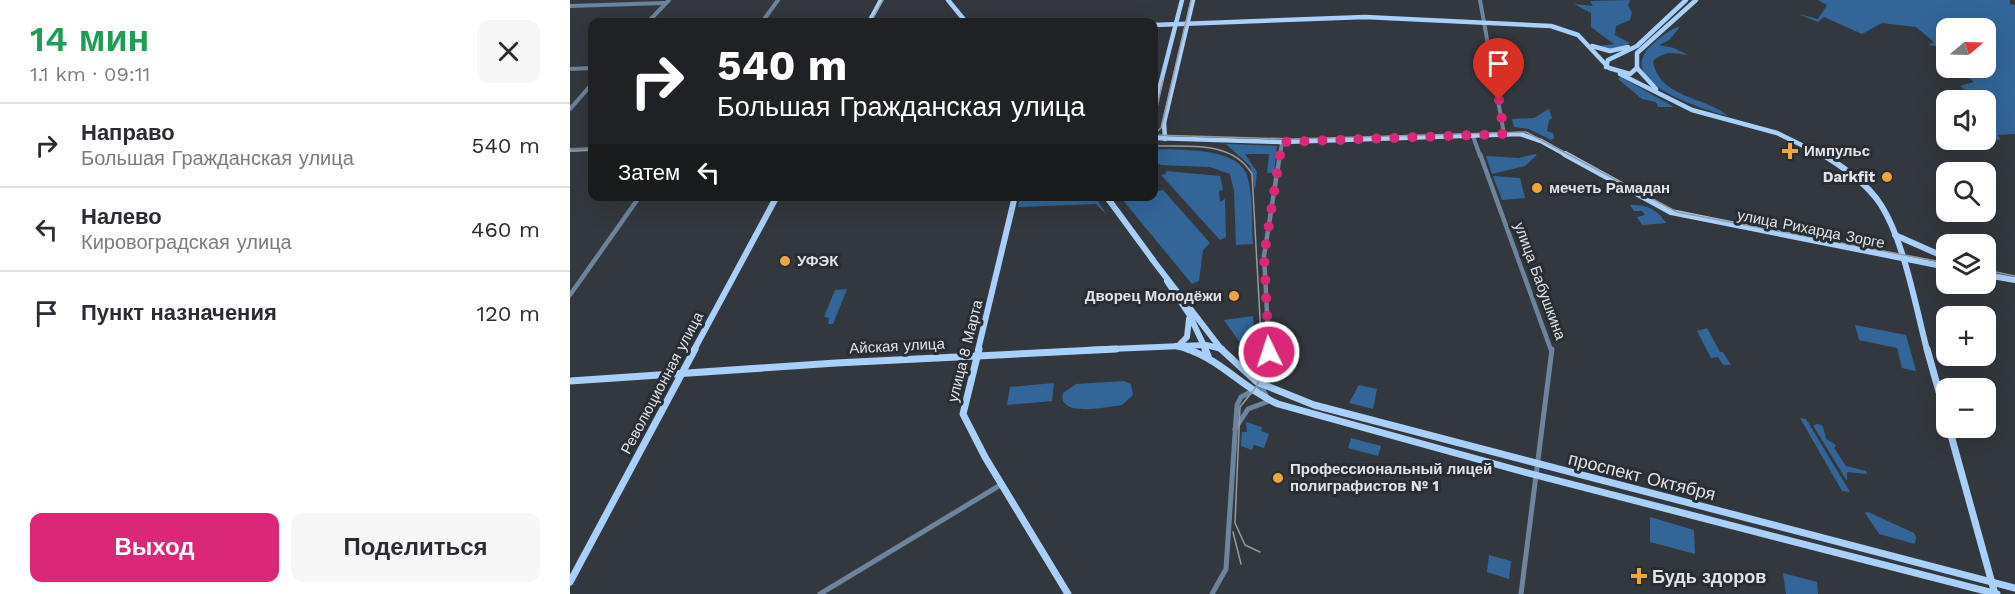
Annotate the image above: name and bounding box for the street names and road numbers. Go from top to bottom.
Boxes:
street label: улица Рихарда Зорге [1736,206,1886,252]
street label: улица Бабушкина [1510,220,1570,343]
street label: улица 8 Марта [944,297,987,404]
street label: Революционная улица [617,308,707,457]
street label: Айская улица [849,334,946,357]
street label: проспект Октября [1566,448,1718,504]

